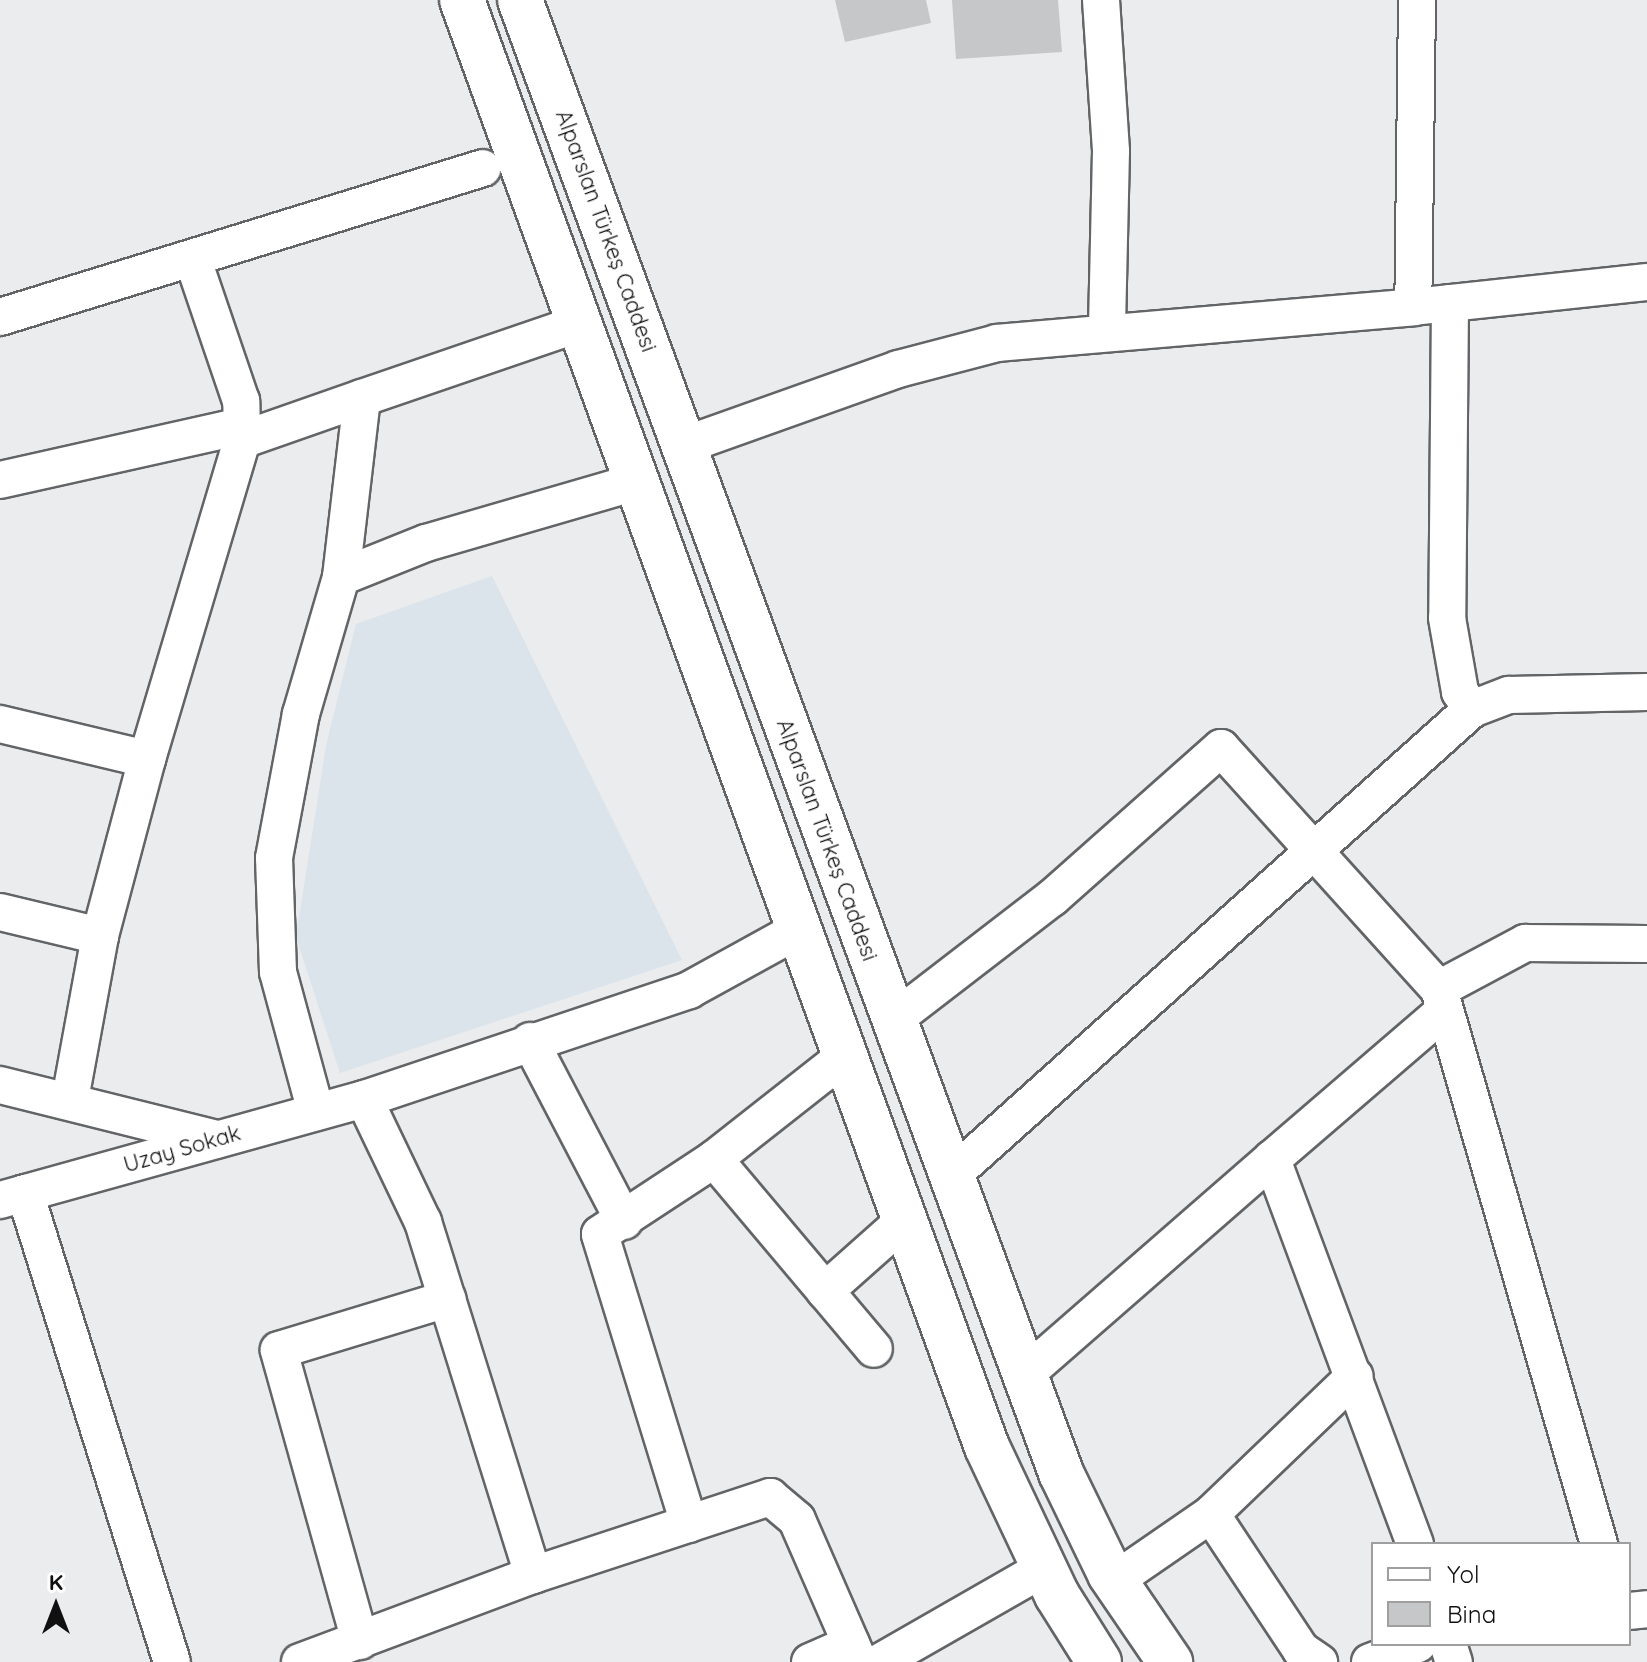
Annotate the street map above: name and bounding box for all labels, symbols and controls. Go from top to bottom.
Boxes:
street label: Alparslan Türkeş Caddesi [550,107,662,355]
street label: Alparslan Türkeş Caddesi [771,716,883,964]
street label: Uzay Sokak [120,1120,244,1178]
legend [1371,1542,1631,1646]
text: Yol [1447,1559,1479,1589]
north arrow [16,1566,96,1646]
text: K [49,1568,63,1596]
text: Bina [1447,1599,1496,1629]

